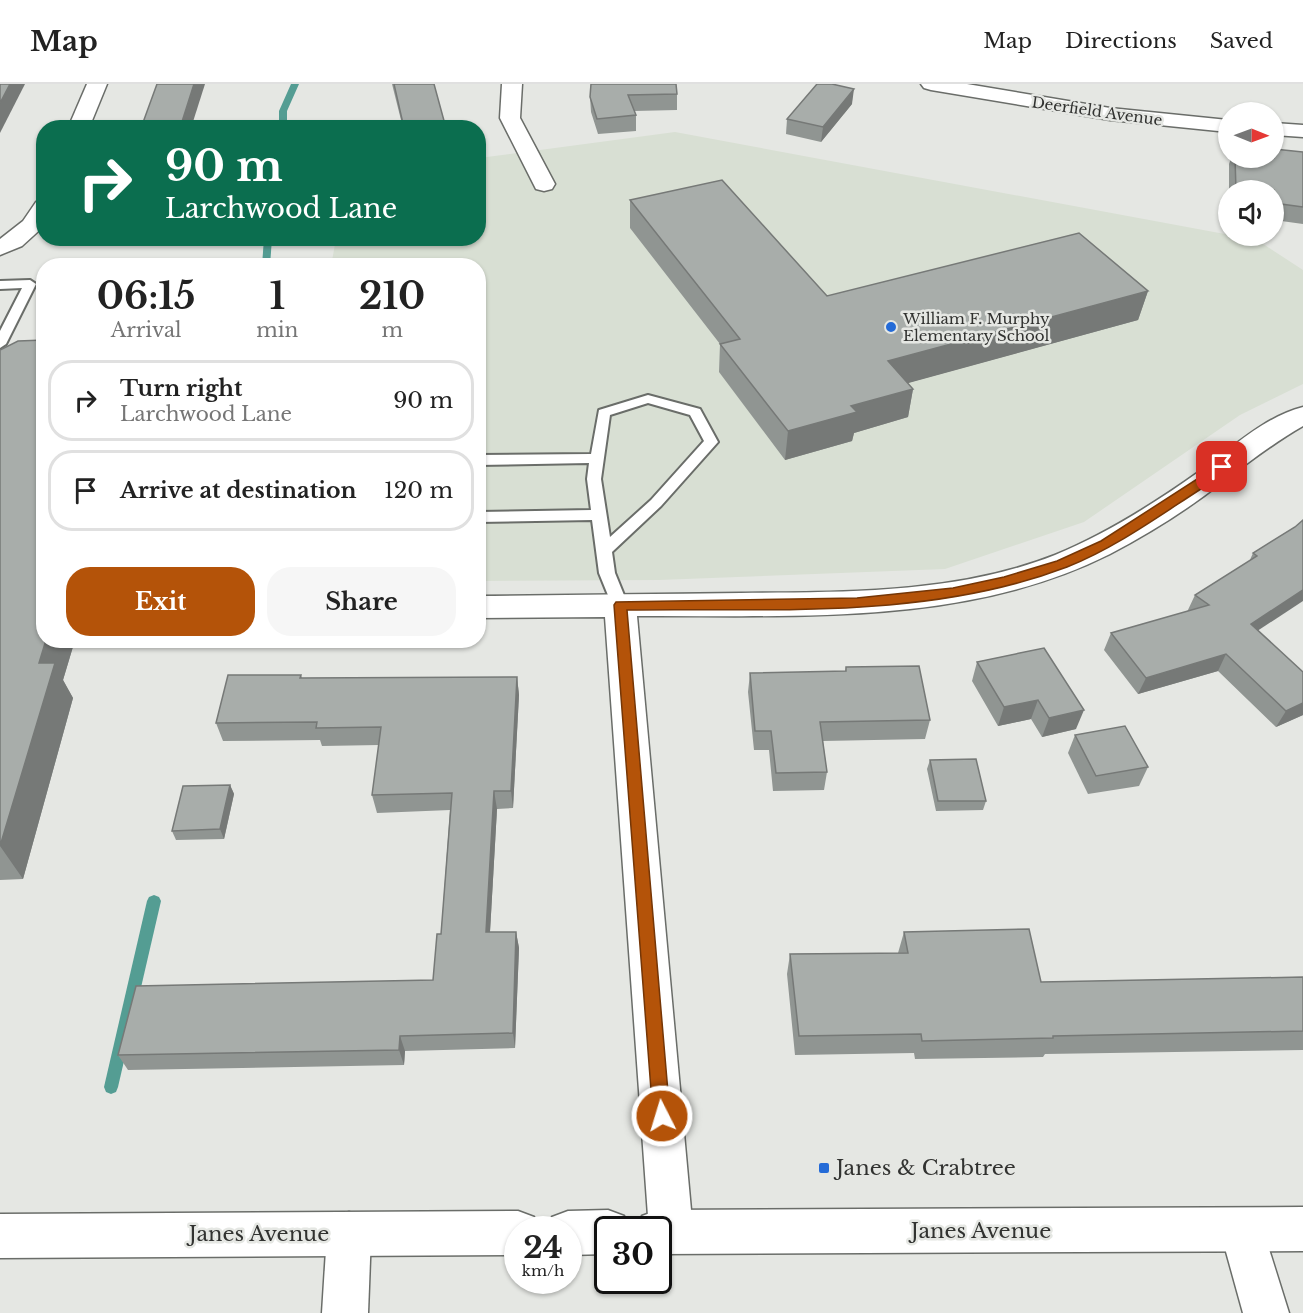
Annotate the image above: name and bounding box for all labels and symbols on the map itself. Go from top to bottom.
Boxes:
street label: Deerfield Avenue [1030,92,1164,130]
north arrow [1218,102,1284,168]
place label: William F. Murphy Elementary School [902,309,1050,345]
marker: William F. Murphy Elementary School [884,320,898,334]
pin [1196,441,1247,492]
position arrow [630,1084,694,1148]
place label: Janes & Crabtree [833,1155,1016,1181]
marker: Janes & Crabtree [817,1161,831,1175]
speed limit sign: 30 [594,1216,672,1294]
street label: Janes Avenue [908,1218,1051,1244]
street label: Janes Avenue [186,1221,329,1247]

